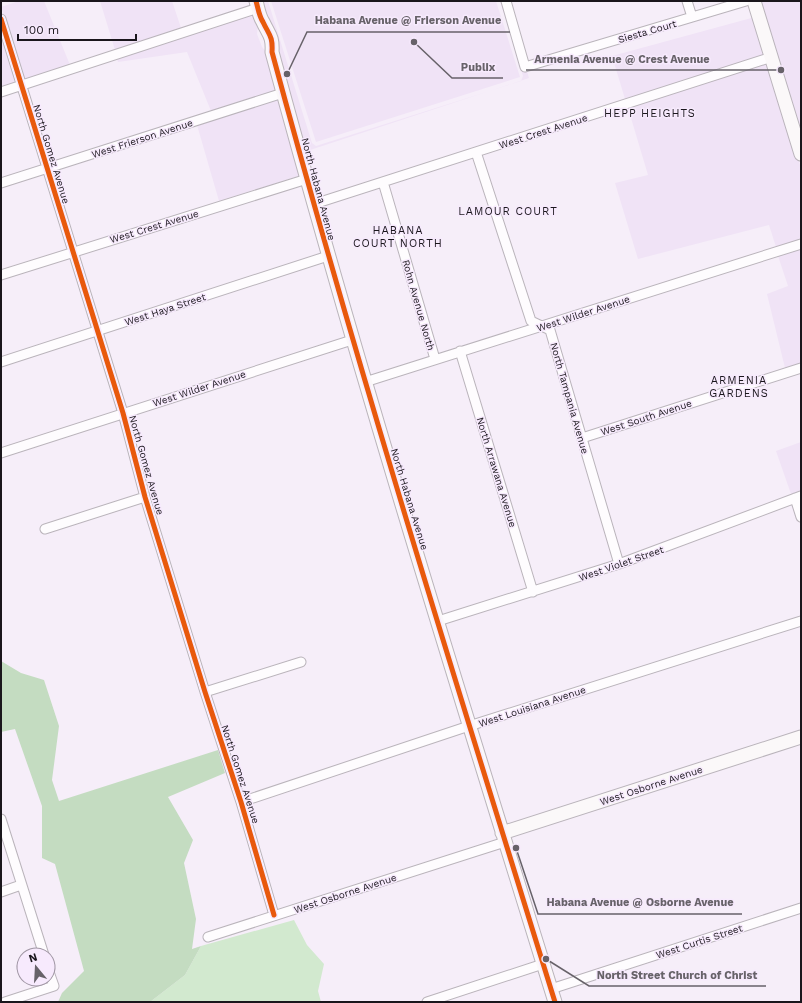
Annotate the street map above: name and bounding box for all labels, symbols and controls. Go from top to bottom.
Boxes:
callout: Habana Avenue @ Frierson Avenue [307,9,510,32]
text: Habana Avenue @ Frierson Avenue [315,14,501,27]
scale bar [18,16,136,42]
street label: Siesta Court [617,18,678,45]
text: 100 m [24,23,59,37]
callout: Armenia Avenue @ Crest Avenue [526,47,718,70]
text: Armenia Avenue @ Crest Avenue [534,53,710,66]
callout: Publix [452,55,503,78]
text: Publix [461,61,496,74]
street label: North Gomez Avenue [31,103,72,205]
district label: HEPP HEIGHTS [604,107,696,120]
street label: West Crest Avenue [498,112,589,151]
street label: West Frierson Avenue [90,117,194,160]
street label: North Habana Avenue [300,137,338,242]
district label: LAMOUR COURT [458,205,558,218]
street label: West Crest Avenue [108,208,200,245]
district label: HABANA COURT NORTH [353,224,443,250]
street label: Rohn Avenue North [400,258,437,352]
street label: West Haya Street [123,291,208,328]
street label: West Wilder Avenue [535,293,631,334]
street label: North Tampania Avenue [548,341,591,455]
street label: West Wilder Avenue [151,368,247,409]
district label: ARMENIA GARDENS [709,374,769,400]
street label: West South Avenue [599,397,693,437]
street label: North Gomez Avenue [127,414,166,516]
street label: North Arrawana Avenue [475,416,519,529]
street label: North Habana Avenue [389,447,430,552]
street label: West Violet Street [577,544,666,583]
street label: West Louisiana Avenue [477,684,587,729]
street label: North Gomez Avenue [219,723,262,825]
street label: West Osborne Avenue [598,764,704,807]
street label: West Osborne Avenue [292,872,398,915]
callout: Habana Avenue @ Osborne Avenue [538,891,742,914]
text: Habana Avenue @ Osborne Avenue [546,896,734,909]
street label: West Curtis Street [654,922,745,961]
north arrow [16,947,56,987]
text: N [27,951,39,965]
callout: North Street Church of Christ [589,963,766,986]
text: North Street Church of Christ [597,969,757,982]

